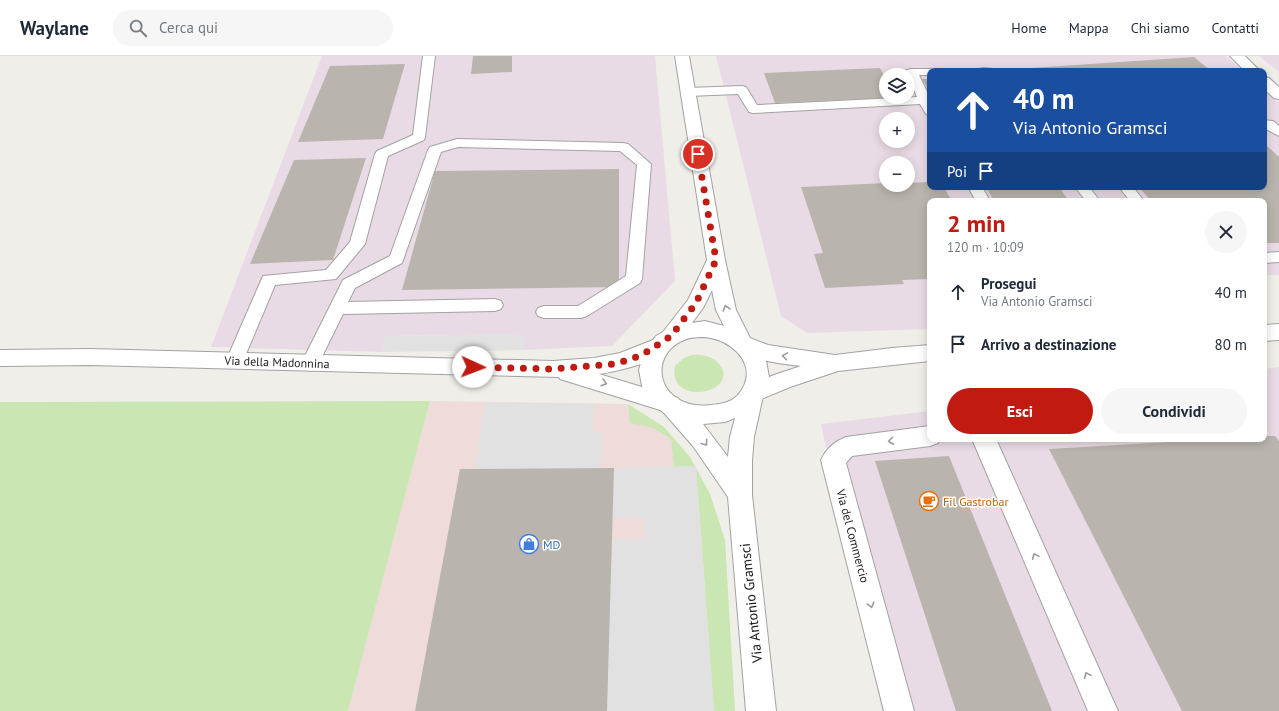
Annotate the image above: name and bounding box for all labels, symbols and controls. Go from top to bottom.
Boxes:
search box [113,10,393,46]
text: Waylane [20,16,89,40]
icon: search [127,17,149,39]
text: Cerca qui [159,18,218,37]
text: Home [1011,19,1047,37]
text: Mappa [1069,19,1109,37]
text: Chi siamo [1131,19,1189,37]
text: Contatti [1211,19,1259,37]
map controls [879,68,915,192]
button: layers [879,68,915,104]
text: 40 m [1013,80,1074,117]
icon: ahead [947,84,999,136]
button: + [879,112,915,148]
text: Via Antonio Gramsci [1013,116,1167,139]
pin [681,137,715,171]
icon: arrive [687,143,709,165]
button: − [879,156,915,192]
icon: arrive [975,160,997,182]
text: Poi [947,162,967,181]
text: 2 min [947,208,1006,239]
button: close [1205,211,1247,253]
text: 120 m · 10:09 [947,239,1024,256]
text: Prosegui [981,274,1037,293]
icon: ahead [947,281,969,303]
text: 40 m [1214,283,1247,302]
text: Via Antonio Gramsci [981,293,1093,310]
one-way arrow [722,304,731,311]
icon: arrive [947,333,969,355]
text: Arrivo a destinazione [981,335,1116,354]
text: 80 m [1214,335,1247,354]
position arrow [452,346,494,388]
one-way arrow [781,352,788,361]
street label: Via della Madonnina [223,353,330,371]
one-way arrow [600,378,607,387]
button: Esci [947,388,1093,434]
button: Condividi [1101,388,1247,434]
one-way arrow [888,436,894,445]
one-way arrow [701,439,708,446]
street label: Via del Commercio [833,487,873,584]
cafe icon: Fil Gastrobar [918,490,940,512]
place label: Fil Gastrobar [943,494,1009,509]
shop icon: MD [518,533,540,555]
place label: MD [543,537,560,552]
street label: Via Antonio Gramsci [736,542,766,665]
one-way arrow [1032,553,1040,561]
one-way arrow [867,602,875,608]
one-way arrow [1084,672,1092,680]

